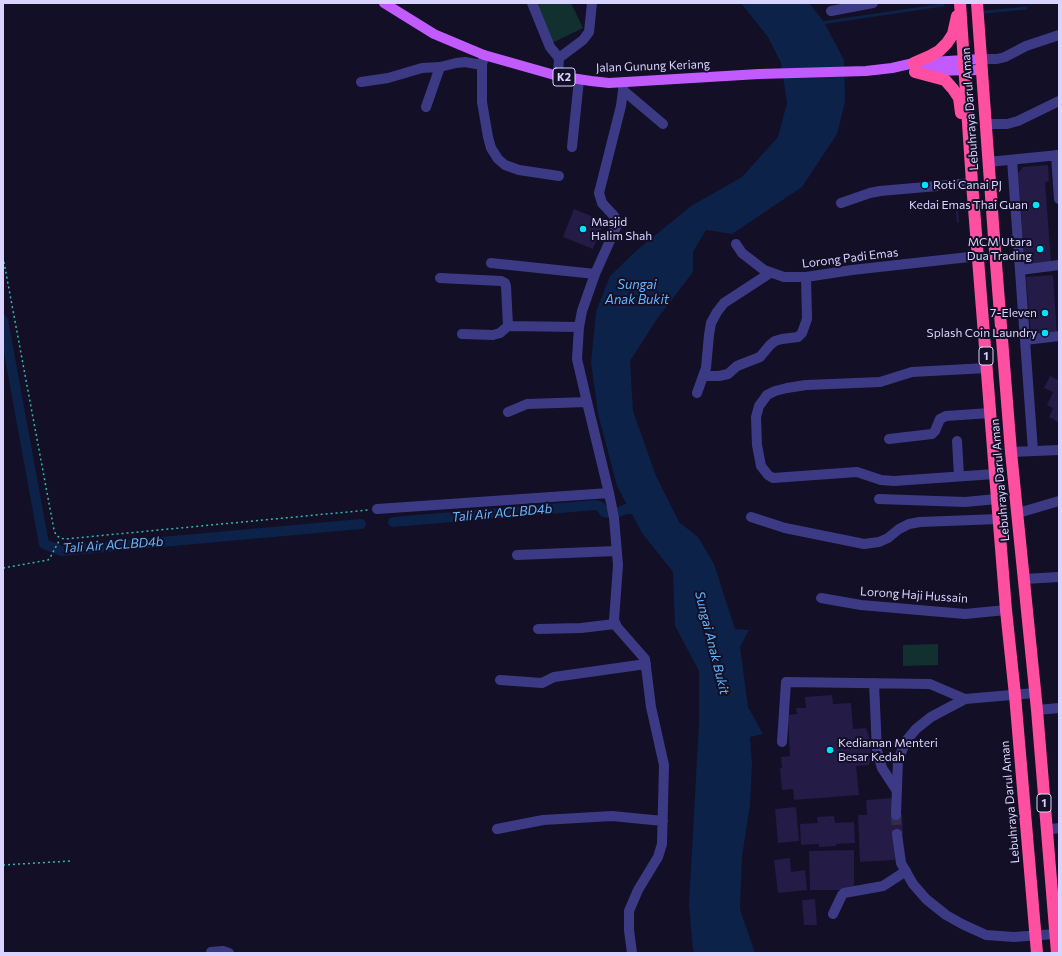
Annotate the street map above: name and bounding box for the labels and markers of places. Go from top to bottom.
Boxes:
place label: Roti Canai PJ [933,178,1002,192]
marker: Roti Canai PJ [920,180,930,190]
place label: Kedai Emas Thai Guan [909,198,1028,212]
marker: Kedai Emas Thai Guan [1031,200,1041,210]
place label: Masjid Halim Shah [591,215,652,243]
marker: Masjid Halim Shah [578,224,588,234]
place label: MCM Utara Dua Trading [967,235,1032,263]
marker: MCM Utara Dua Trading [1035,244,1045,254]
place label: 7-Eleven [990,306,1037,320]
marker: 7-Eleven [1040,308,1050,318]
place label: Splash Coin Laundry [927,326,1037,340]
marker: Splash Coin Laundry [1040,328,1050,338]
place label: Kediaman Menteri Besar Kedah [838,736,938,764]
marker: Kediaman Menteri Besar Kedah [825,745,835,755]

